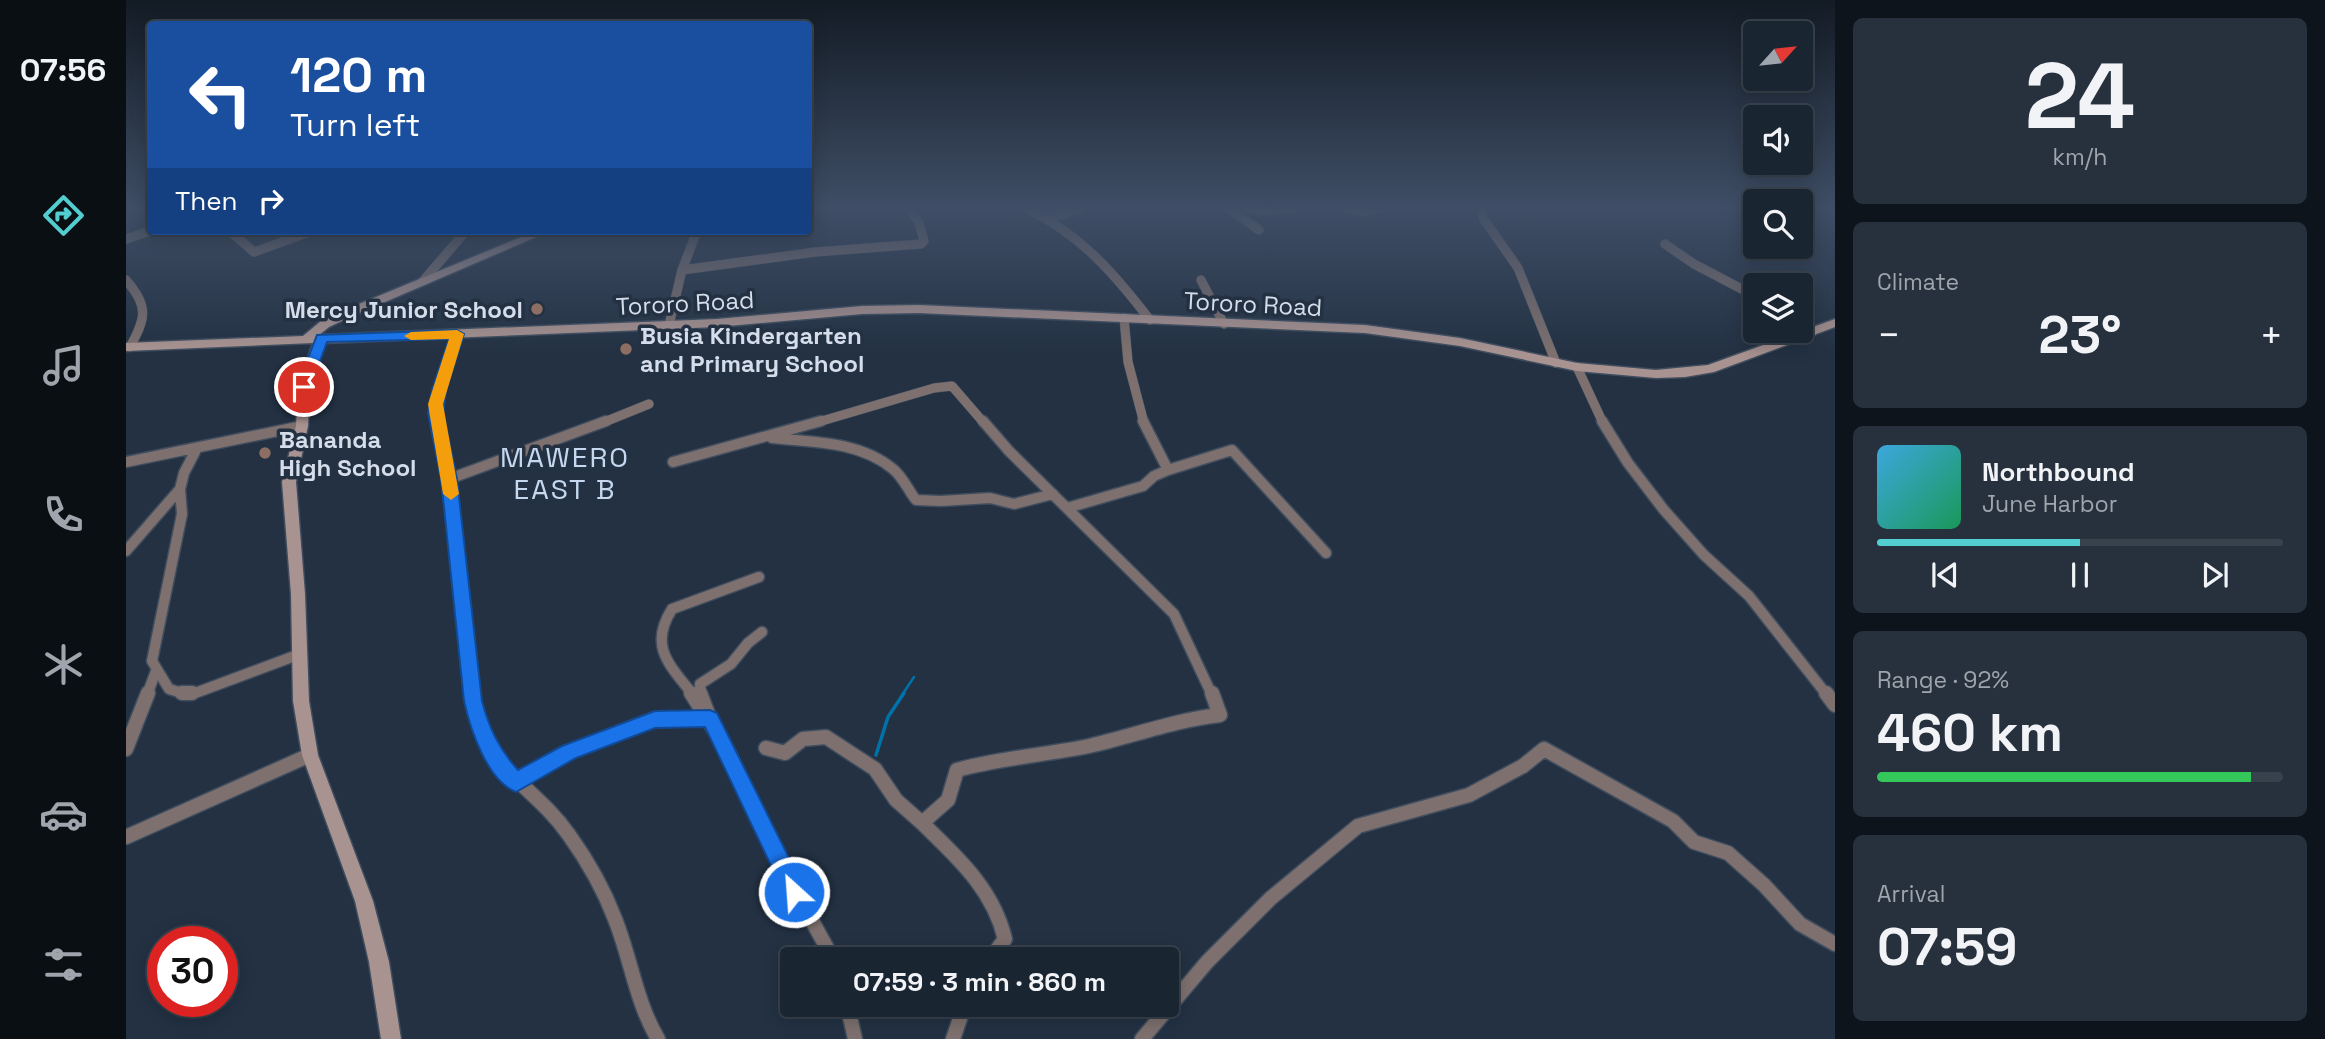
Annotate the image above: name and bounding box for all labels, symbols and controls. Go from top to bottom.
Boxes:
north arrow [1743,21,1813,91]
map controls [1743,21,1813,343]
text: 24 [2025,38,2135,155]
text: 120 m [290,44,427,106]
icon: left [175,49,266,140]
text: 07:56 [20,50,106,90]
text: Turn left [290,105,420,145]
button: sound [1743,105,1813,175]
text: km/h [2053,142,2107,172]
icon: right [252,182,290,220]
text: Then [175,184,238,218]
button: search [1743,189,1813,259]
icon: directions [39,191,88,240]
text: Climate [1877,267,1959,297]
button: layers [1743,273,1813,343]
street label: Tororo Road [615,284,755,322]
street label: Tororo Road [1183,285,1323,323]
place label: Mercy Junior School [285,294,523,325]
marker: Mercy Junior School [529,301,545,317]
text: 23° [2039,302,2122,368]
text: − [1877,311,1901,359]
text: + [2259,311,2283,359]
place label: Busia Kindergarten and Primary School [640,320,864,379]
icon: music [39,341,88,390]
marker: Busia Kindergarten and Primary School [618,341,634,357]
pin [274,357,334,417]
icon: arrive [285,368,323,406]
place label: Bananda High School [279,424,416,483]
district label: MAWERO EAST B [500,439,630,507]
marker: Bananda High School [257,445,273,461]
text: Northbound [1982,455,2135,489]
text: June Harbor [1982,489,2117,519]
icon: phone [39,490,88,539]
icon: previous [1926,556,1964,594]
icon: pause [2061,556,2099,594]
icon: next [2196,556,2234,594]
icon: climate [39,640,88,689]
text: Range · 92% [1877,665,2009,695]
text: 460 km [1877,700,2063,766]
icon: car [39,790,88,839]
position arrow [757,855,831,929]
text: Arrival [1877,879,1945,909]
text: 07:59 [1877,914,2017,980]
speed limit sign: 30 [147,926,238,1017]
icon: filters [39,940,88,989]
text: 07:59 · 3 min · 860 m [853,965,1106,999]

